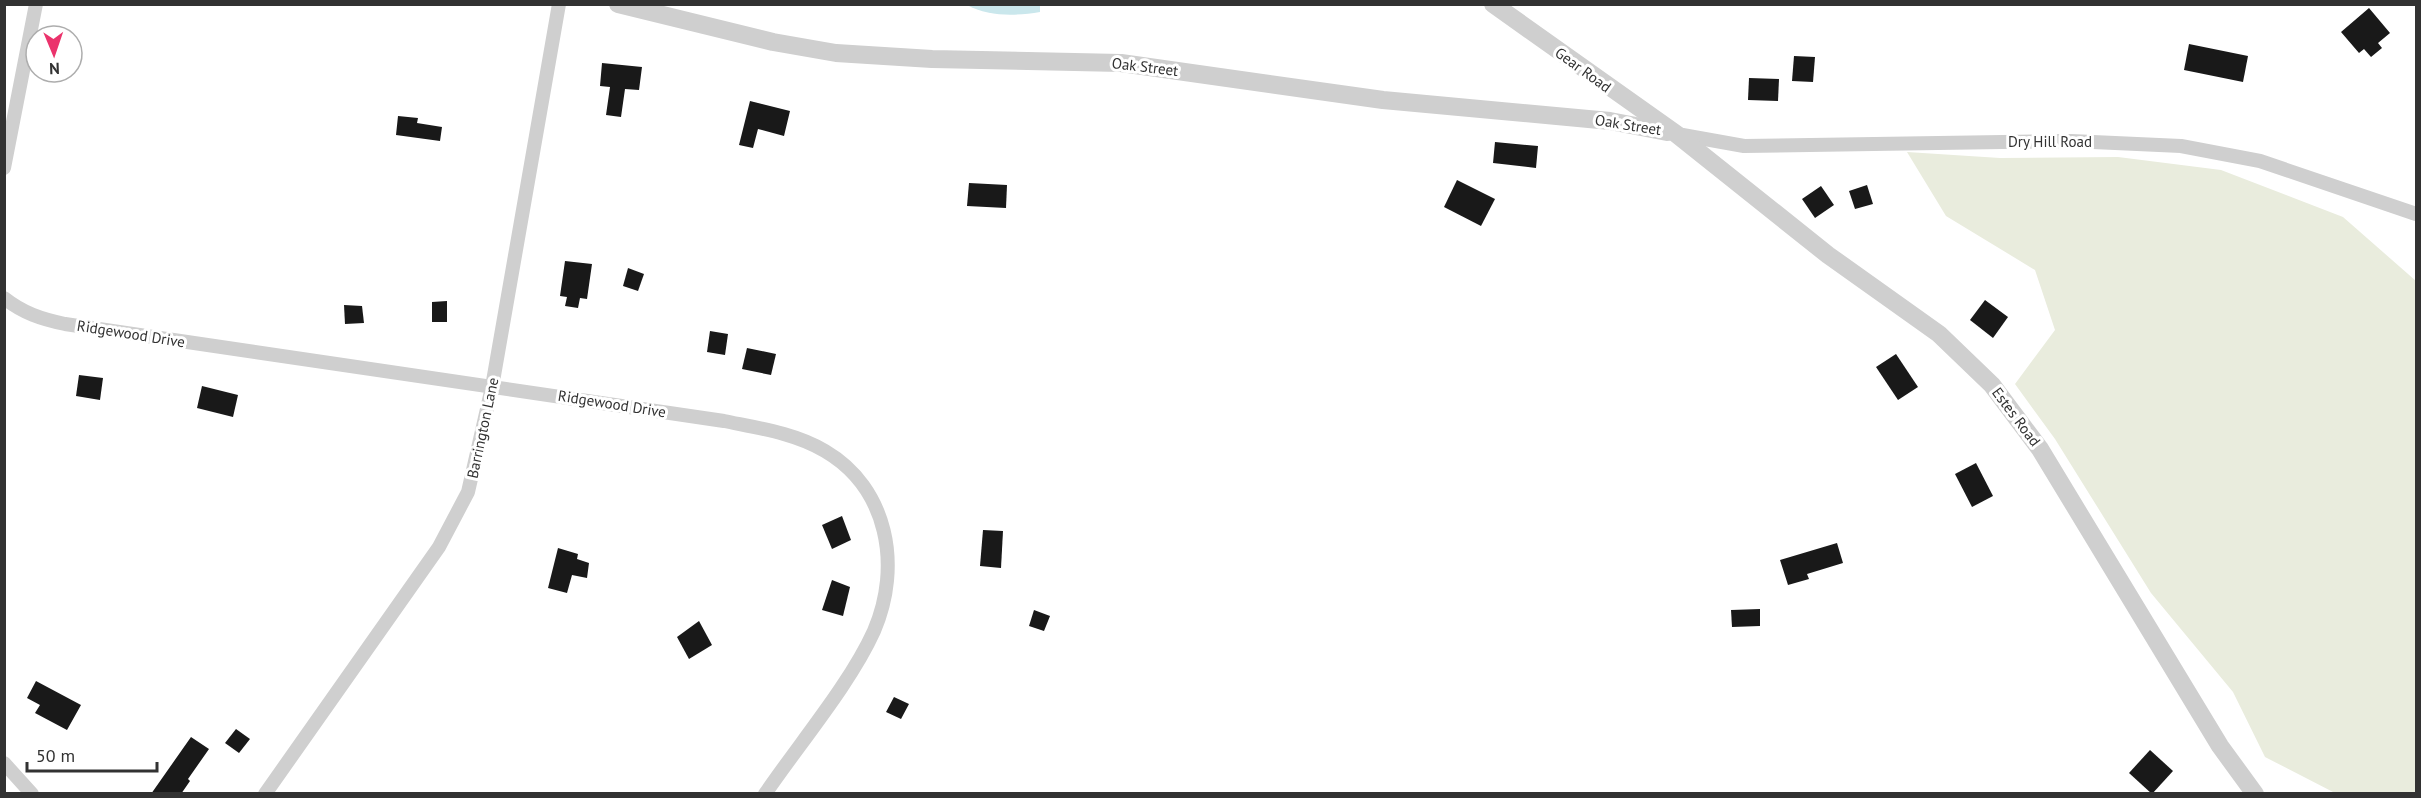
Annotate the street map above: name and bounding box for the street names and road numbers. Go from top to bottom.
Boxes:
street label: Gear Road [1551,43,1615,96]
street label: Oak Street [1111,53,1179,80]
street label: Oak Street [1594,110,1663,139]
street label: Dry Hill Road [2008,132,2092,151]
street label: Ridgewood Drive [76,316,186,351]
street label: Barrington Lane [463,376,502,480]
street label: Estes Road [1988,383,2045,450]
street label: Ridgewood Drive [557,386,667,421]

